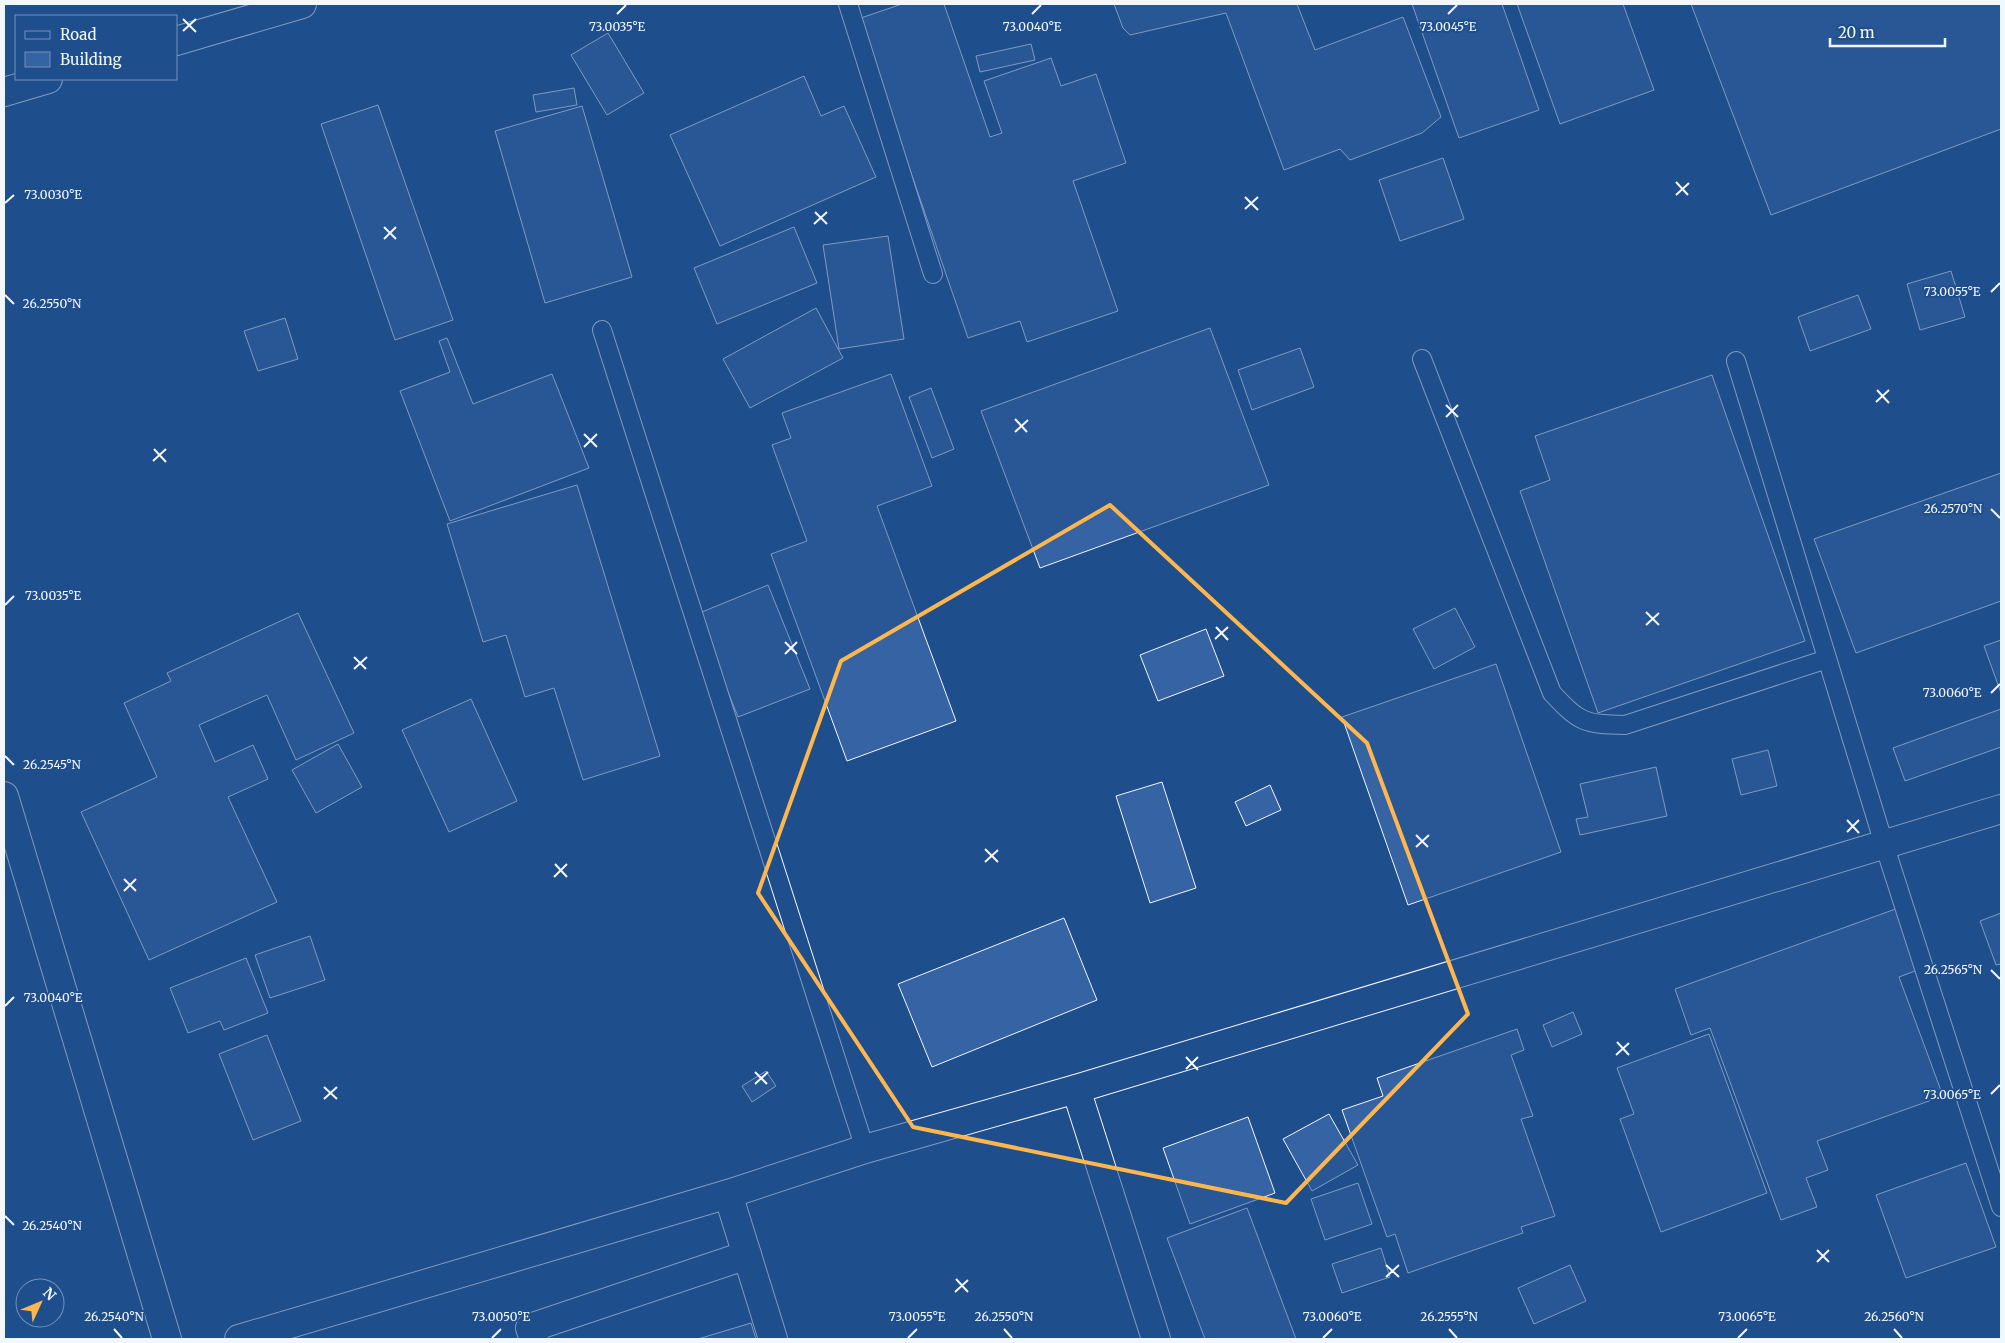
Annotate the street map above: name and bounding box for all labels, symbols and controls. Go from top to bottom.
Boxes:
legend [15,15,178,80]
scale bar [1830,15,1945,47]
text: 73.0035°E [589,19,645,34]
text: 73.0040°E [1003,19,1062,34]
text: 73.0045°E [1420,19,1477,34]
text: 20 m [1838,23,1875,42]
text: Road [60,25,96,44]
text: Building [60,50,122,69]
text: 73.0030°E [24,187,82,202]
text: 73.0055°E [1924,284,1981,299]
text: 26.2550°N [23,296,82,311]
text: 26.2570°N [1924,501,1983,516]
text: 73.0035°E [25,588,81,603]
text: 73.0060°E [1923,685,1982,700]
text: 26.2545°N [23,757,82,772]
text: 26.2565°N [1924,962,1983,977]
text: 73.0040°E [24,990,83,1005]
text: 73.0065°E [1923,1087,1981,1102]
text: 26.2540°N [22,1218,83,1233]
north arrow [15,1278,65,1328]
text: N [39,1284,60,1304]
text: 26.2540°N [84,1309,145,1324]
text: 73.0050°E [472,1309,530,1324]
text: 73.0055°E [889,1309,946,1324]
text: 26.2550°N [975,1309,1034,1324]
text: 73.0060°E [1303,1309,1362,1324]
text: 26.2555°N [1420,1309,1478,1324]
text: 73.0065°E [1718,1309,1776,1324]
text: 26.2560°N [1864,1309,1925,1324]

